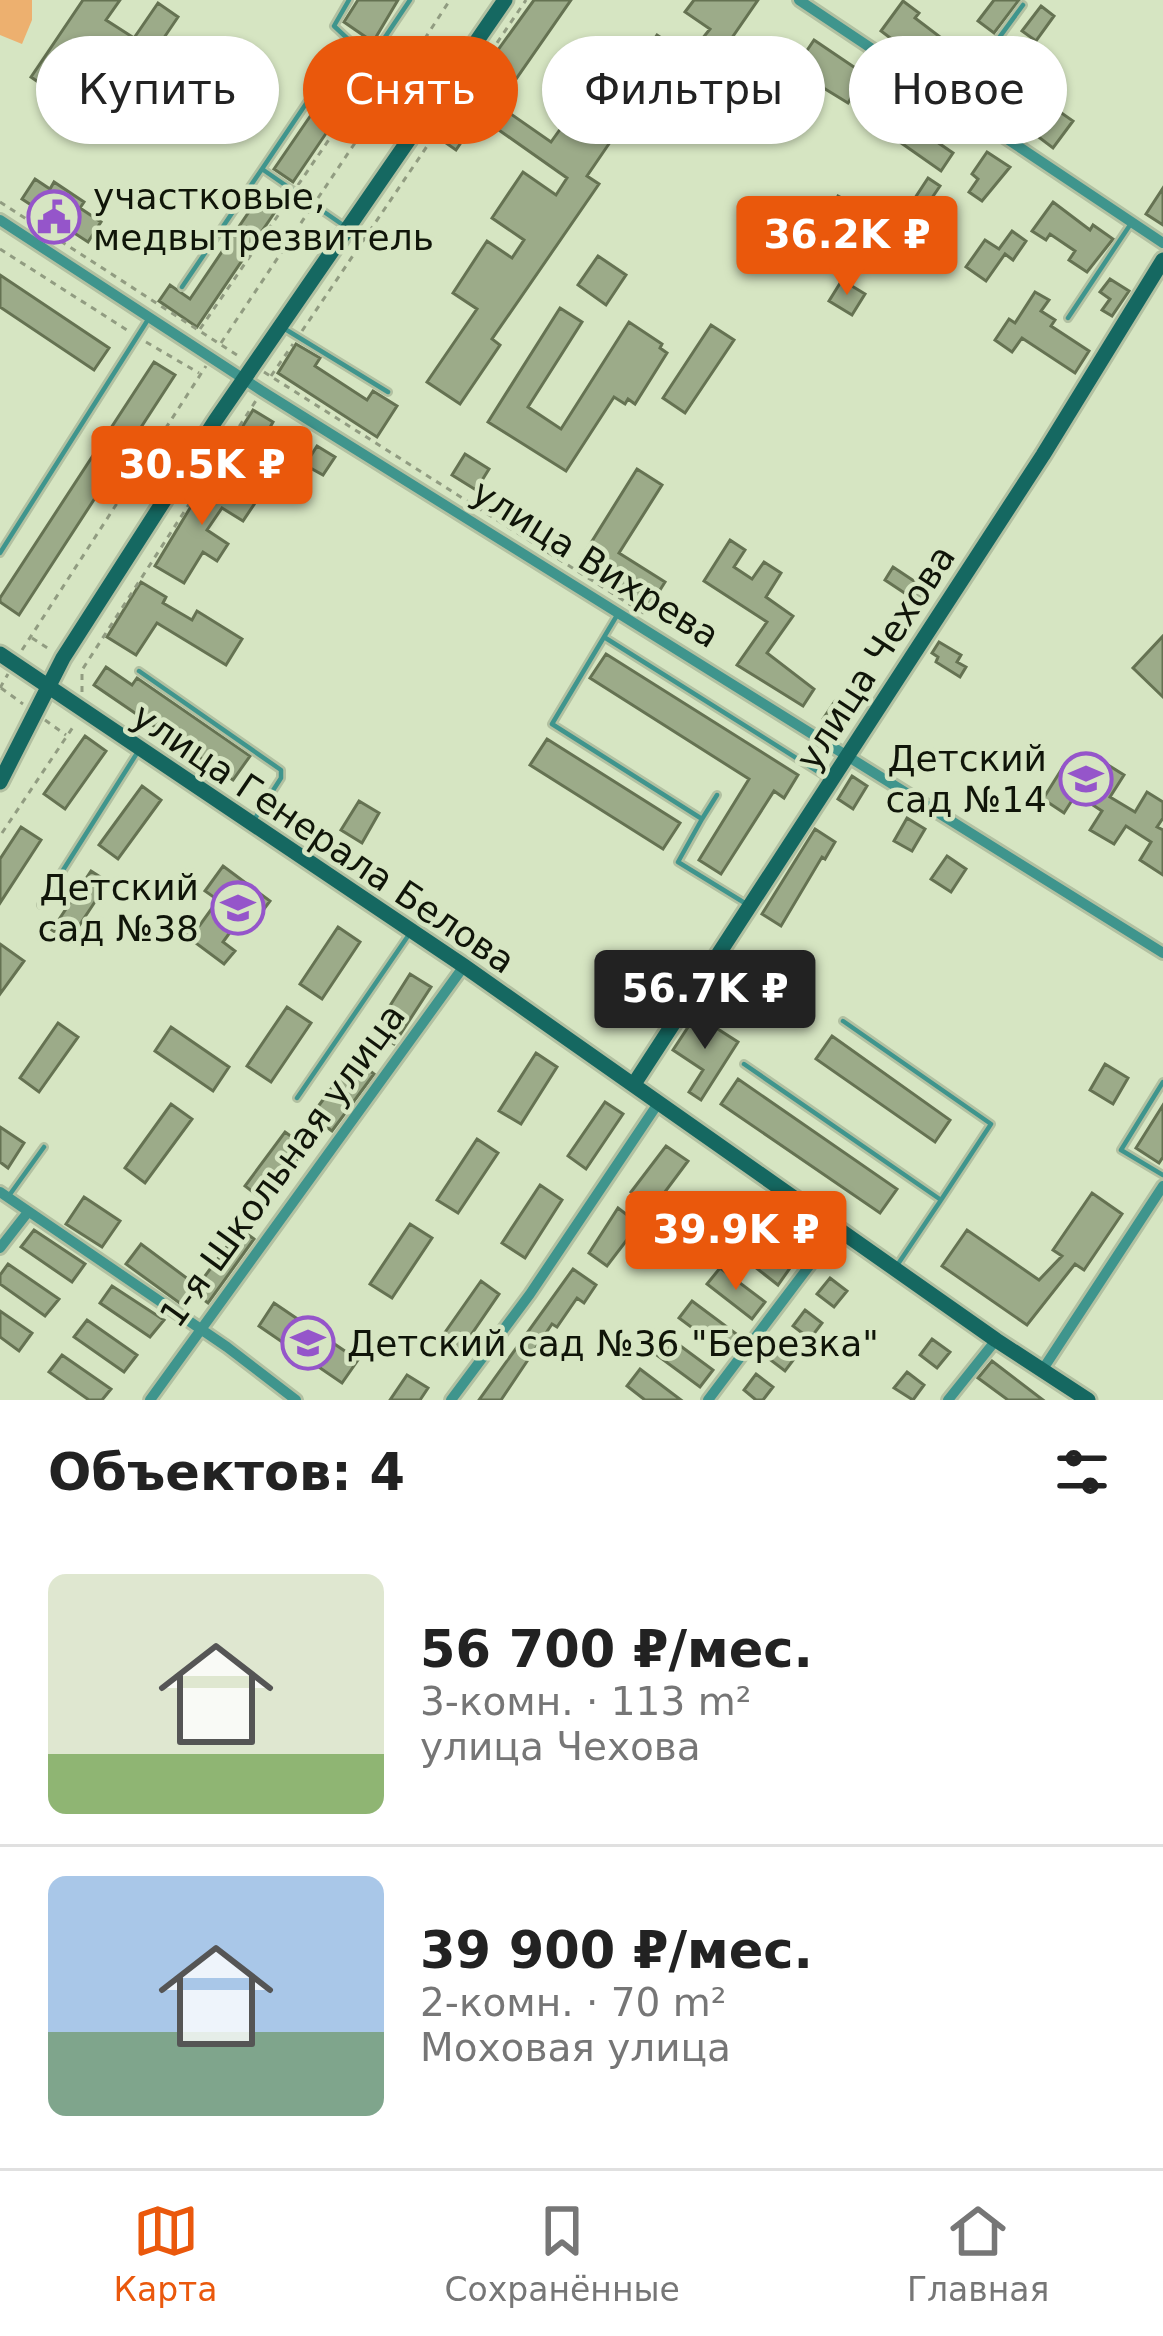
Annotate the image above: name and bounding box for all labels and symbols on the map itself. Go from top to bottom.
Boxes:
place label: участковые, медвытрезвитель [93,176,434,258]
public building icon: участковые, медвытрезвитель [26,189,82,245]
pin: 36.2K ₽ [736,196,958,298]
pin: 30.5K ₽ [91,426,313,528]
street label: улица Вихрева [465,471,727,656]
street label: улица Чехова [788,537,963,777]
street label: улица Генерала Белова [125,695,523,982]
place label: Детский сад №14 [886,738,1047,820]
school or university icon: Детский сад №14 [1058,751,1114,807]
place label: Детский сад №38 [38,867,199,949]
school or university icon: Детский сад №38 [210,880,266,936]
pin: 56.7K ₽ [594,950,816,1052]
street label: 1-я Школьная улица [152,996,413,1334]
pin: 39.9K ₽ [625,1191,847,1293]
school or university icon: Детский сад №36 "Березка" [280,1315,336,1371]
place label: Детский сад №36 "Березка" [347,1323,879,1364]

